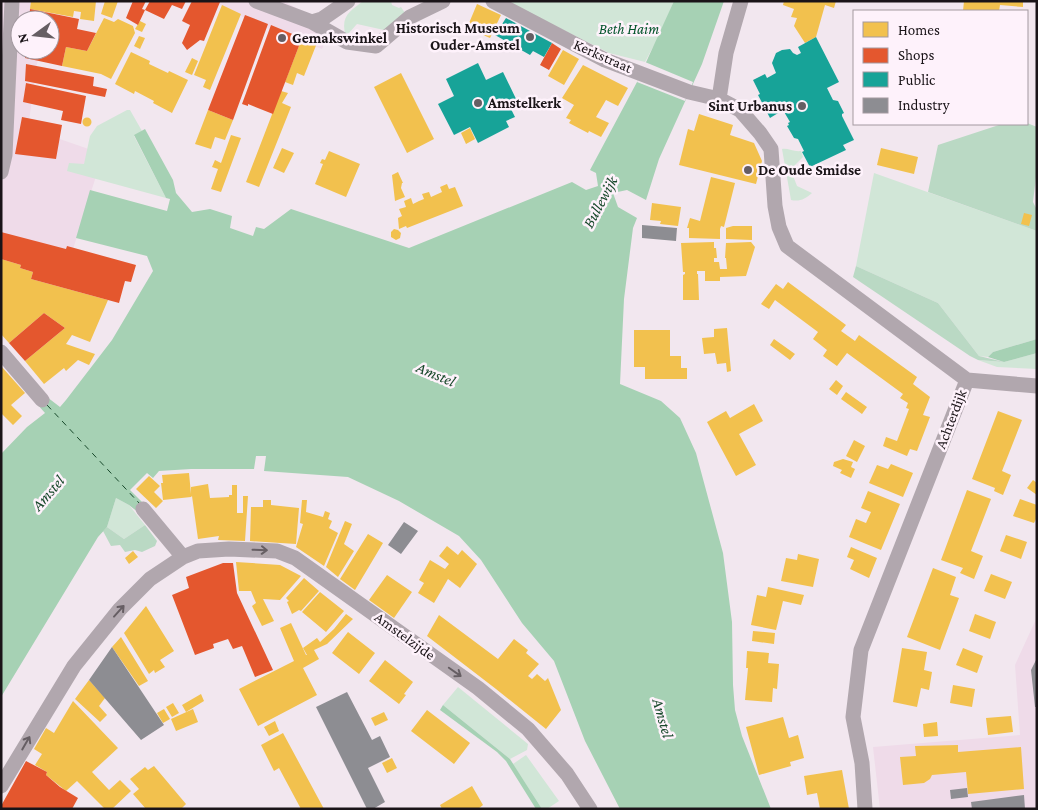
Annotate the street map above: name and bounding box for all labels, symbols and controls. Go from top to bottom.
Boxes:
north arrow [10,10,60,60]
legend [853,10,1028,125]
place label: Historisch Museum Ouder-Amstel [396,20,521,53]
park label: Beth Haim [599,21,659,37]
text: Homes [898,22,940,38]
place label: Gemakswinkel [292,30,388,46]
text: N [13,31,31,45]
marker: Historisch Museum Ouder-Amstel [524,31,536,43]
marker: Gemakswinkel [276,32,288,44]
street label: Kerkstraat [571,36,636,76]
text: Shops [898,47,934,64]
text: Public [898,72,936,88]
place label: Amstelkerk [487,95,562,111]
marker: Amstelkerk [472,97,484,109]
text: Industry [898,97,950,114]
place label: Sint Urbanus [708,98,792,114]
marker: Sint Urbanus [796,100,808,112]
place label: De Oude Smidse [758,162,861,178]
marker: De Oude Smidse [742,164,754,176]
water label: Bullewijk [579,172,622,231]
water label: Amstel [413,358,459,390]
street label: Achterdijk [932,386,971,451]
water label: Amstel [28,471,68,515]
one-way arrow [252,546,268,555]
one-way arrow [113,604,125,617]
street label: Amstelzijde [371,609,438,664]
one-way arrow [448,667,462,677]
water label: Amstel [649,695,677,741]
one-way arrow [21,736,31,751]

